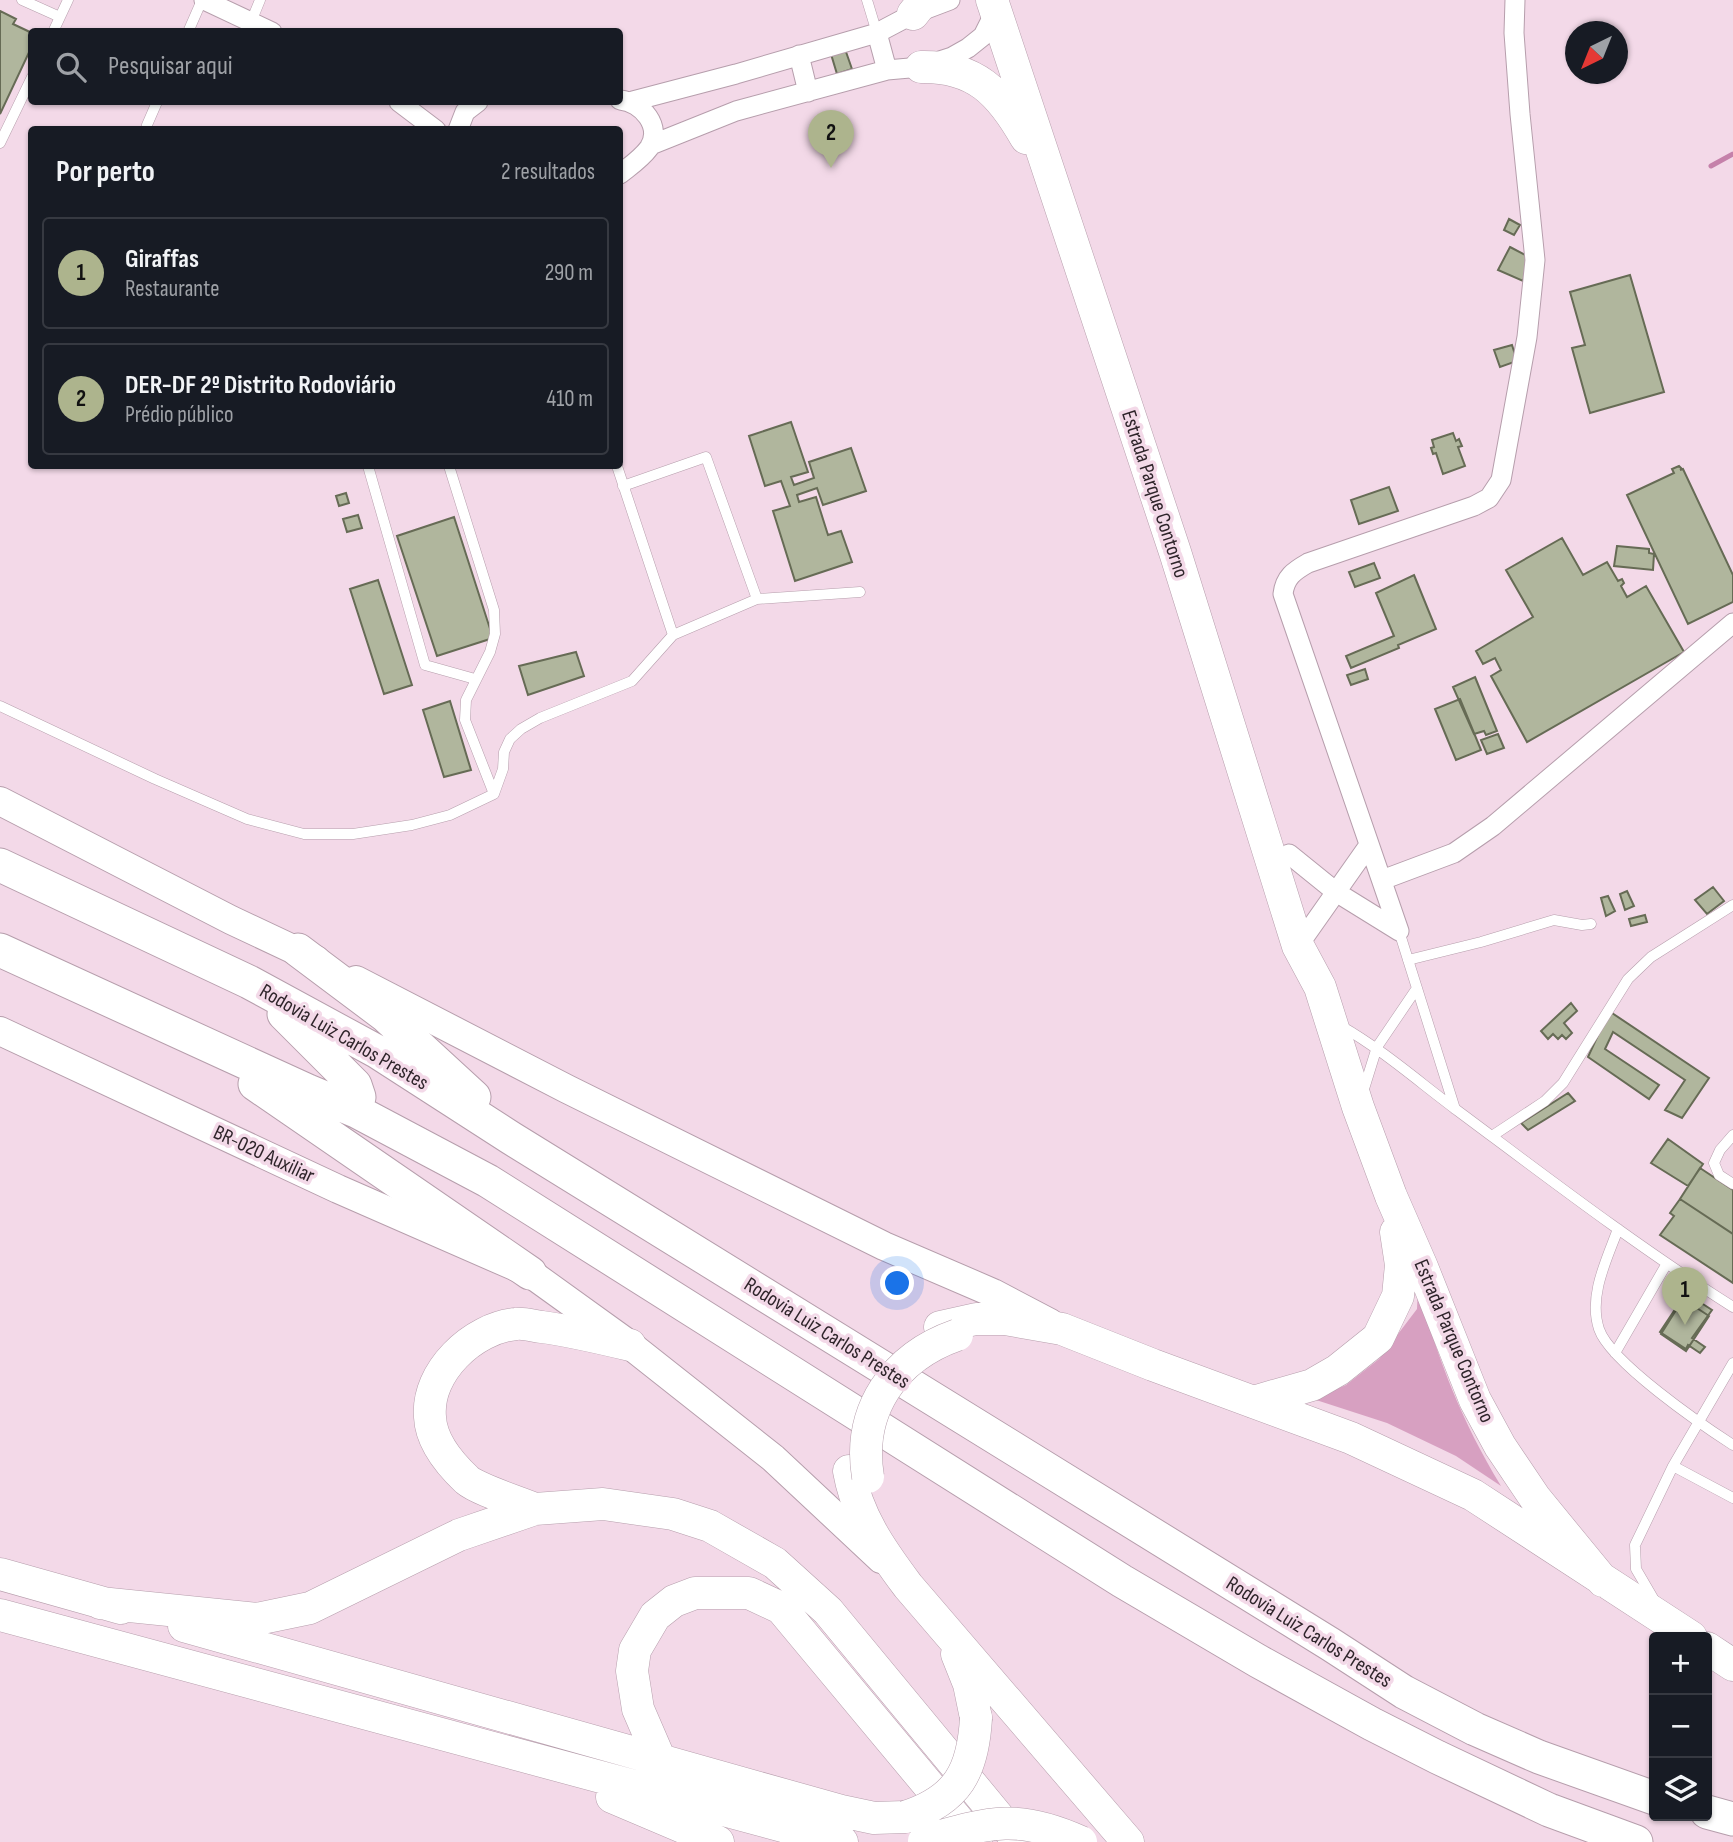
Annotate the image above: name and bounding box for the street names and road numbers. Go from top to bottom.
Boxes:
street label: Estrada Parque Contorno [1116,407,1194,581]
street label: Rodovia Luiz Carlos Prestes [255,979,433,1095]
street label: BR-020 Auxiliar [209,1120,319,1188]
street label: Estrada Parque Contorno [1408,1256,1500,1426]
street label: Rodovia Luiz Carlos Prestes [740,1272,914,1394]
street label: Rodovia Luiz Carlos Prestes [1222,1571,1396,1693]

